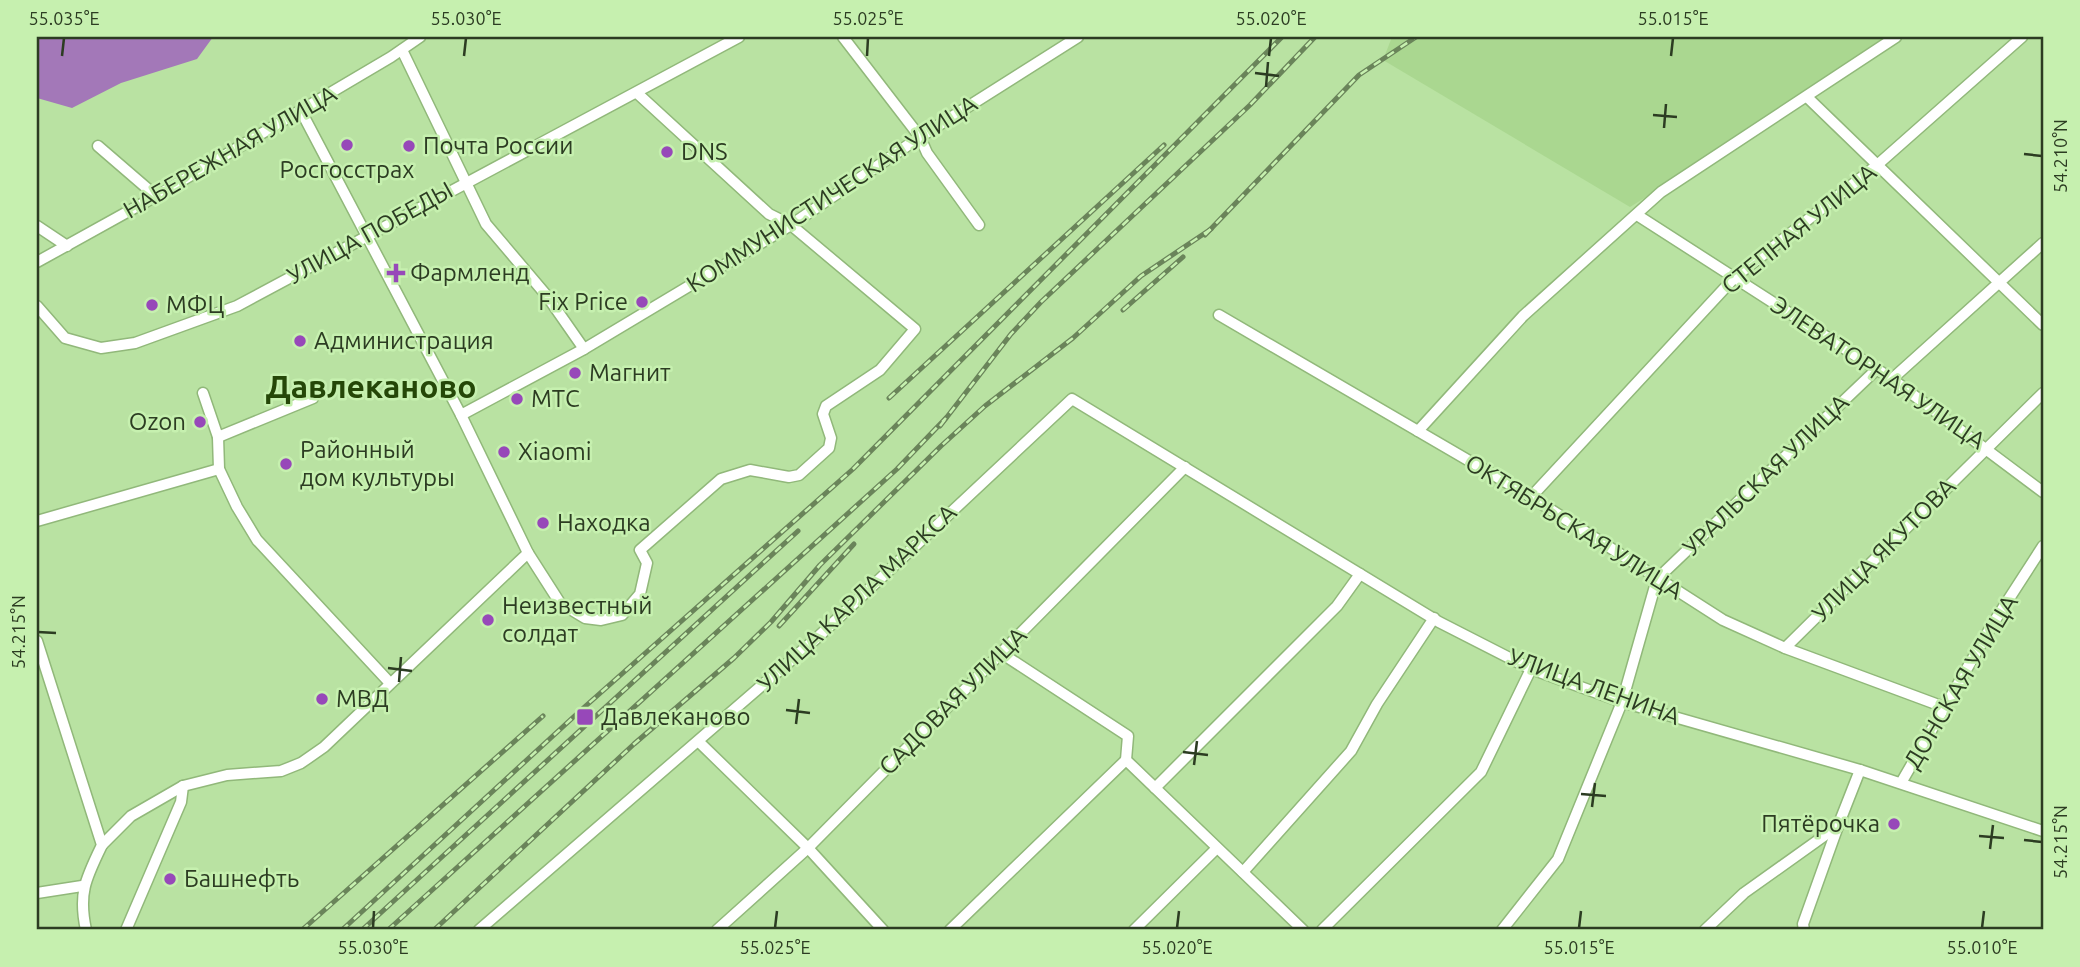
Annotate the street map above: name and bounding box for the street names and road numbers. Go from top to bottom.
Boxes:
street label: НАБЕРЕЖНАЯ УЛИЦА [118,79,341,224]
street label: КОММУНИСТИЧЕСКАЯ УЛИЦА [682,89,982,298]
street label: СТЕПНАЯ УЛИЦА [1716,158,1882,299]
street label: УЛИЦА ПОБЕДЫ [282,176,457,289]
street label: ЭЛЕВАТОРНАЯ УЛИЦА [1766,291,1991,455]
street label: УРАЛЬСКАЯ УЛИЦА [1677,388,1854,561]
street label: ОКТЯБРЬСКАЯ УЛИЦА [1461,449,1688,605]
street label: УЛИЦА ЯКУТОВА [1806,472,1961,627]
street label: УЛИЦА КАРЛА МАРКСА [752,498,962,697]
street label: ДОНСКАЯ УЛИЦА [1898,590,2023,773]
street label: САДОВАЯ УЛИЦА [873,621,1032,780]
street label: УЛИЦА ЛЕНИНА [1505,643,1684,730]

